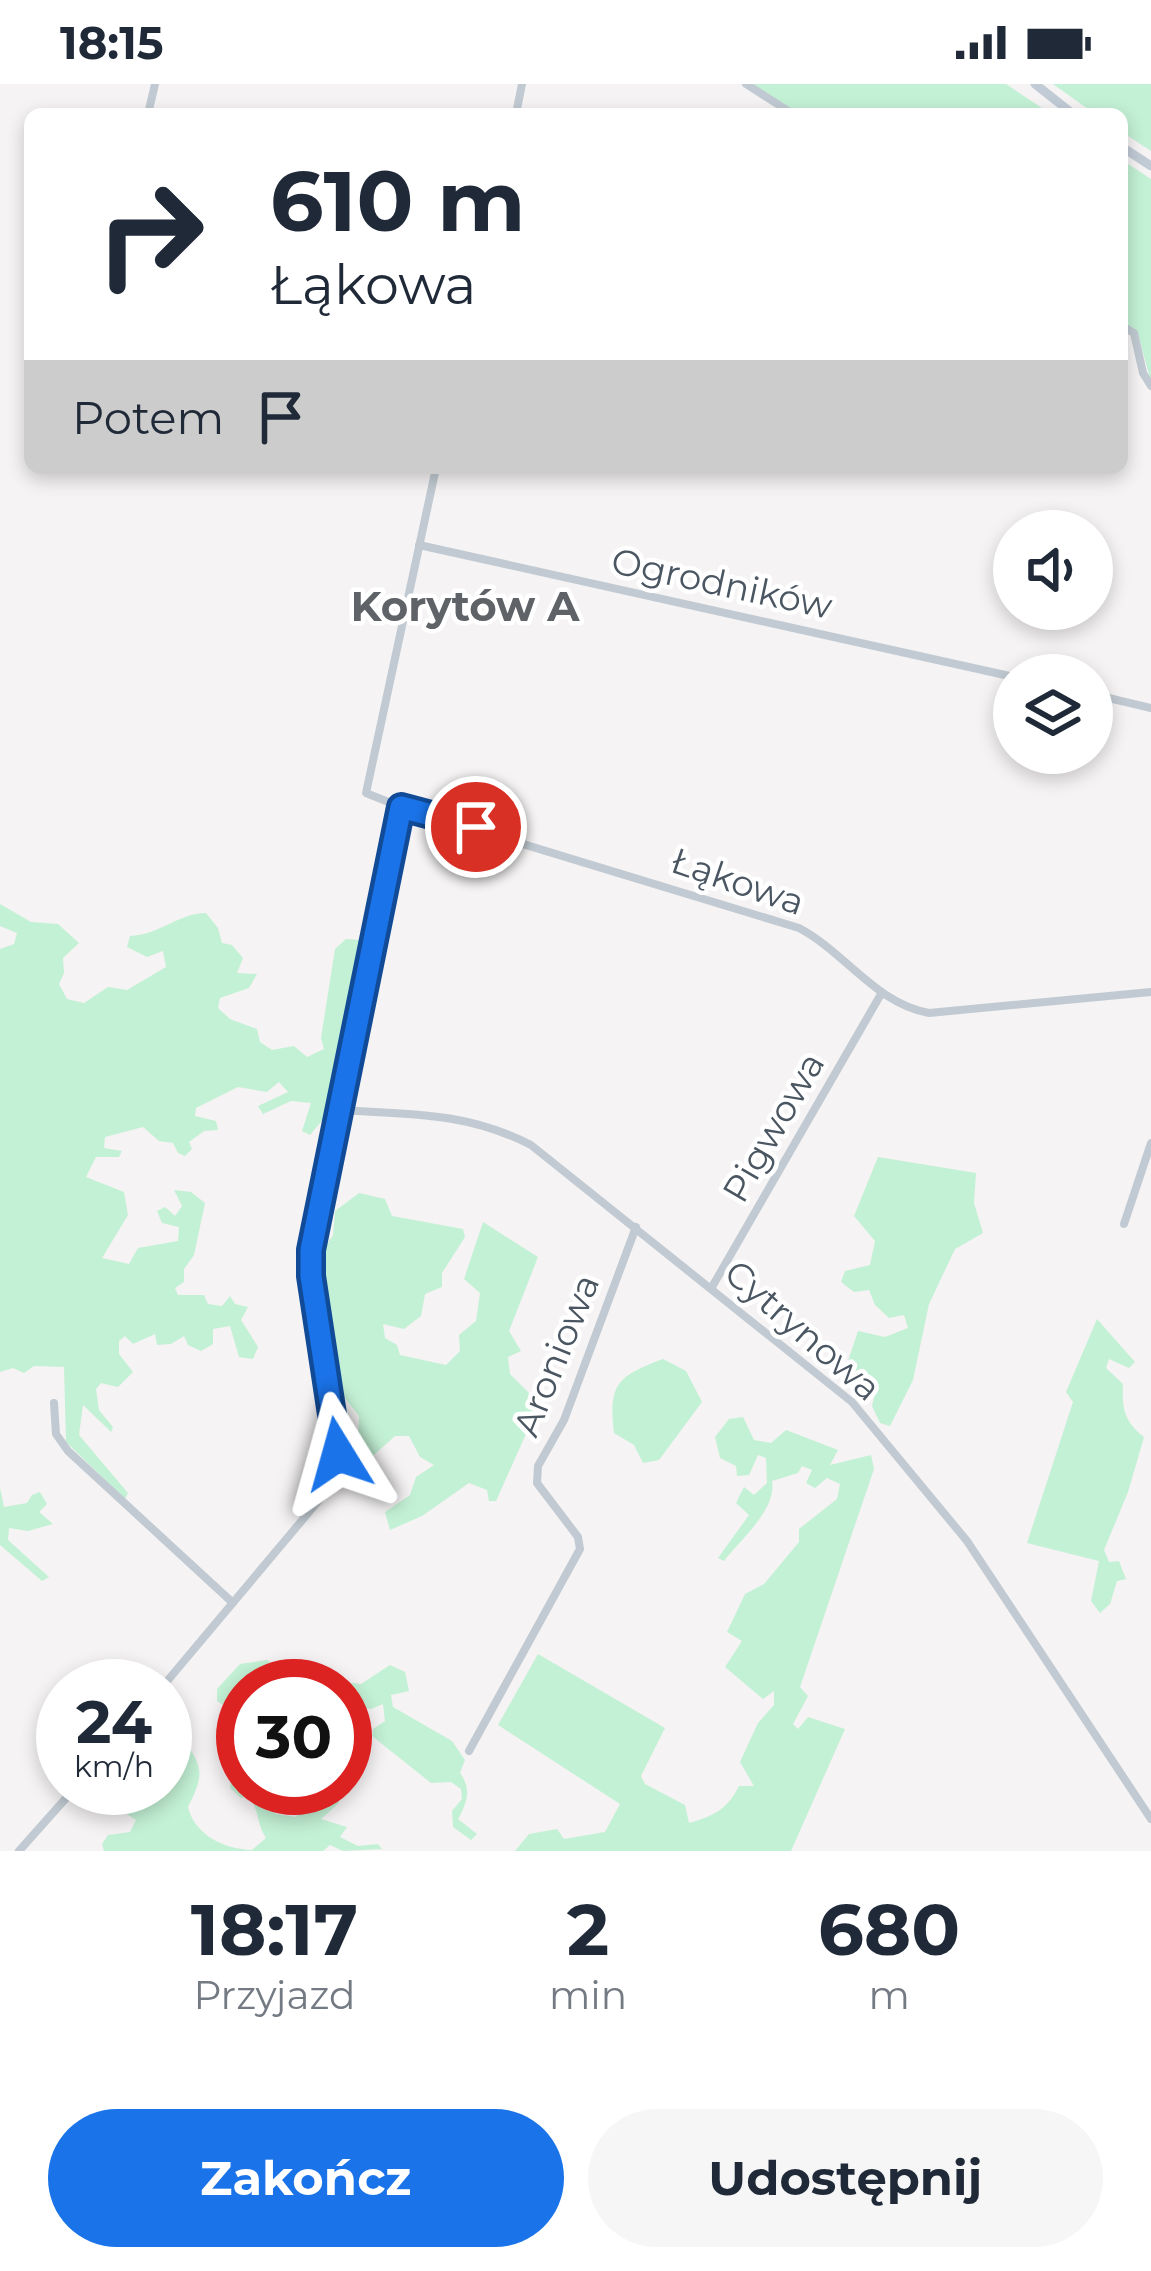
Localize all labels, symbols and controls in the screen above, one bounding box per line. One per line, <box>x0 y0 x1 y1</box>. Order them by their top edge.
text: 18:15 <box>60 15 164 70</box>
text: 610 m <box>270 150 525 252</box>
icon: right <box>72 156 228 312</box>
text: Łąkowa <box>270 252 476 318</box>
icon: arrive <box>248 384 314 450</box>
text: Potem <box>72 390 224 445</box>
map controls <box>993 510 1113 774</box>
button: sound <box>993 510 1113 630</box>
street label: Ogrodników <box>608 538 837 628</box>
district label: Korytów A <box>351 580 580 632</box>
button: layers <box>993 654 1113 774</box>
pin <box>425 776 527 878</box>
icon: arrive <box>443 794 509 860</box>
street label: Łąkowa <box>666 838 810 924</box>
street label: Pigwowa <box>713 1044 833 1210</box>
street label: Cytrynowa <box>716 1250 890 1410</box>
street label: Aroniowa <box>504 1268 608 1442</box>
position arrow <box>275 1391 401 1517</box>
speed limit sign: 30 <box>216 1659 372 1815</box>
text: 24 <box>76 1685 152 1758</box>
text: km/h <box>74 1748 154 1785</box>
text: 18:17 <box>191 1885 358 1973</box>
text: 2 <box>567 1885 609 1973</box>
text: 680 <box>818 1885 960 1973</box>
text: Przyjazd <box>193 1971 356 2019</box>
text: min <box>549 1971 627 2019</box>
text: m <box>868 1971 910 2019</box>
button: Zakończ <box>48 2109 564 2247</box>
button: Udostępnij <box>588 2109 1103 2247</box>

